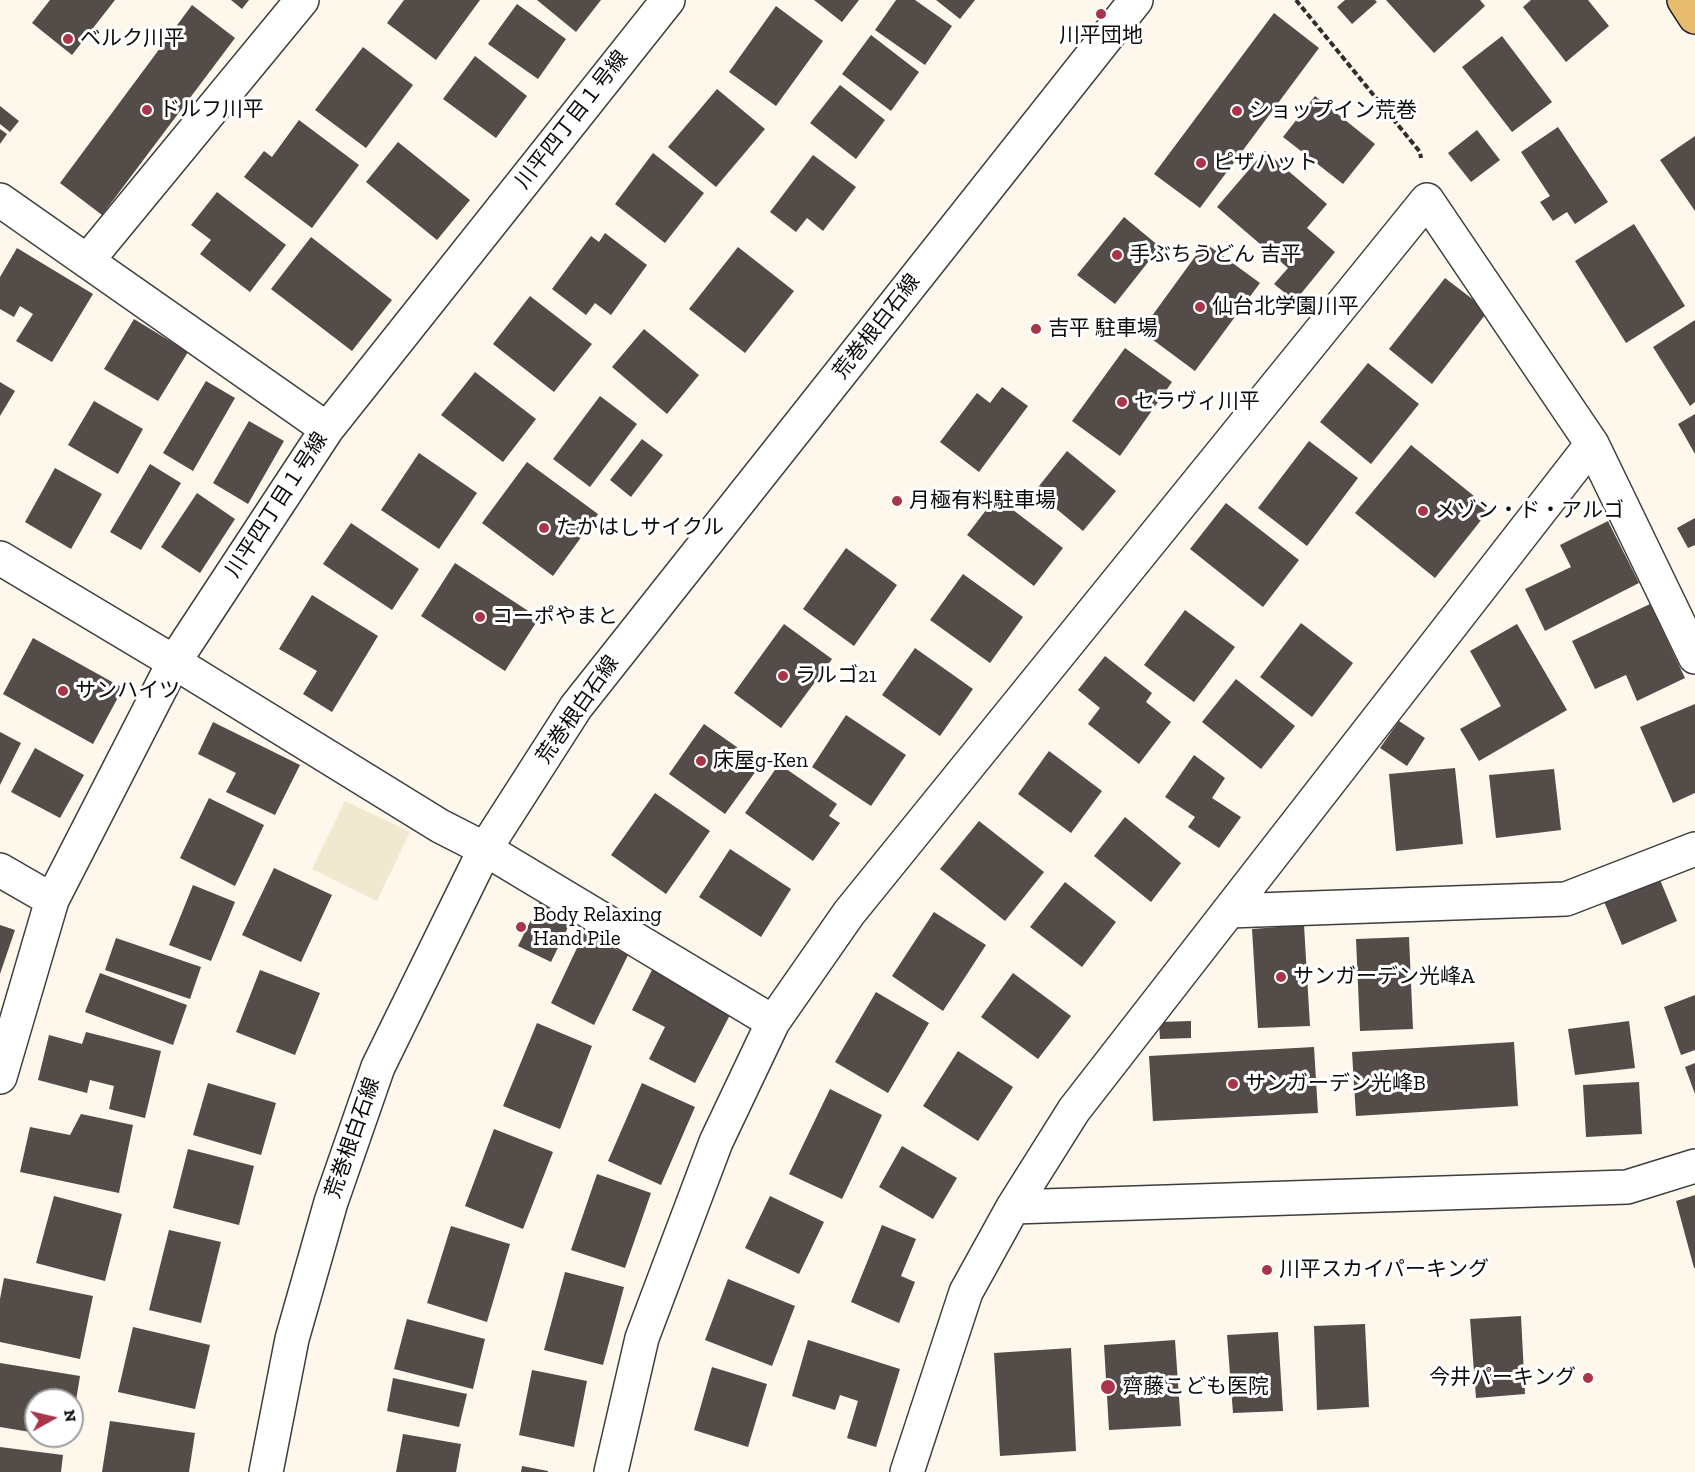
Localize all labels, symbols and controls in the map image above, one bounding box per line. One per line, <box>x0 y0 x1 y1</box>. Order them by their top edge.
marker: 川平団地 <box>1094 7 1108 21</box>
place label: 川平団地 <box>1059 23 1143 49</box>
place label: ベルク川平 <box>80 26 185 52</box>
marker: ベルク川平 <box>61 32 75 46</box>
street label: 川平四丁目１号線 <box>510 46 634 194</box>
place label: ドルフ川平 <box>159 97 264 123</box>
place label: ショップイン荒巻 <box>1249 98 1417 124</box>
marker: ドルフ川平 <box>140 103 154 117</box>
marker: ショップイン荒巻 <box>1230 104 1244 118</box>
place label: ピザハット <box>1213 150 1318 176</box>
marker: ピザハット <box>1194 156 1208 170</box>
place label: 手ぶちうどん 吉平 <box>1129 242 1302 268</box>
marker: 手ぶちうどん 吉平 <box>1110 248 1124 262</box>
street label: 荒巻根白石線 <box>828 270 926 384</box>
place label: 仙台北学園川平 <box>1212 294 1359 320</box>
marker: 仙台北学園川平 <box>1193 300 1207 314</box>
place label: 吉平 駐車場 <box>1048 316 1158 342</box>
marker: 吉平 駐車場 <box>1029 322 1043 336</box>
place label: セラヴィ川平 <box>1134 389 1260 415</box>
marker: セラヴィ川平 <box>1115 395 1129 409</box>
street label: 川平四丁目１号線 <box>221 428 333 582</box>
place label: 月極有料駐車場 <box>909 488 1056 514</box>
marker: 月極有料駐車場 <box>890 494 904 508</box>
place label: メゾン・ド・アルゴ <box>1435 498 1624 524</box>
marker: メゾン・ド・アルゴ <box>1416 504 1430 518</box>
place label: たかはしサイクル <box>556 515 724 541</box>
marker: たかはしサイクル <box>537 521 551 535</box>
place label: コーポやまと <box>492 604 618 630</box>
marker: コーポやまと <box>473 610 487 624</box>
street label: 荒巻根白石線 <box>532 651 624 769</box>
place label: ラルゴ21 <box>795 663 877 689</box>
marker: ラルゴ21 <box>776 669 790 683</box>
place label: サンハイツ <box>75 678 180 704</box>
marker: サンハイツ <box>56 684 70 698</box>
place label: 床屋g-Ken <box>713 748 808 774</box>
marker: 床屋g-Ken <box>694 754 708 768</box>
place label: Body Relaxing Hand Pile <box>533 902 662 952</box>
marker: Body Relaxing Hand Pile <box>514 920 528 934</box>
place label: サンガーデン光峰A <box>1293 964 1475 990</box>
marker: サンガーデン光峰A <box>1274 970 1288 984</box>
place label: サンガーデン光峰B <box>1245 1071 1426 1097</box>
street label: 荒巻根白石線 <box>321 1074 385 1202</box>
marker: サンガーデン光峰B <box>1226 1077 1240 1091</box>
place label: 川平スカイパーキング <box>1279 1257 1489 1283</box>
marker: 川平スカイパーキング <box>1260 1263 1274 1277</box>
place label: 今井パーキング <box>1429 1365 1576 1391</box>
marker: 今井パーキング <box>1581 1371 1595 1385</box>
place label: 齊藤こども医院 <box>1122 1374 1269 1400</box>
marker: 齊藤こども医院 <box>1099 1378 1117 1396</box>
north arrow <box>24 1388 84 1448</box>
text: N <box>60 1408 81 1423</box>

